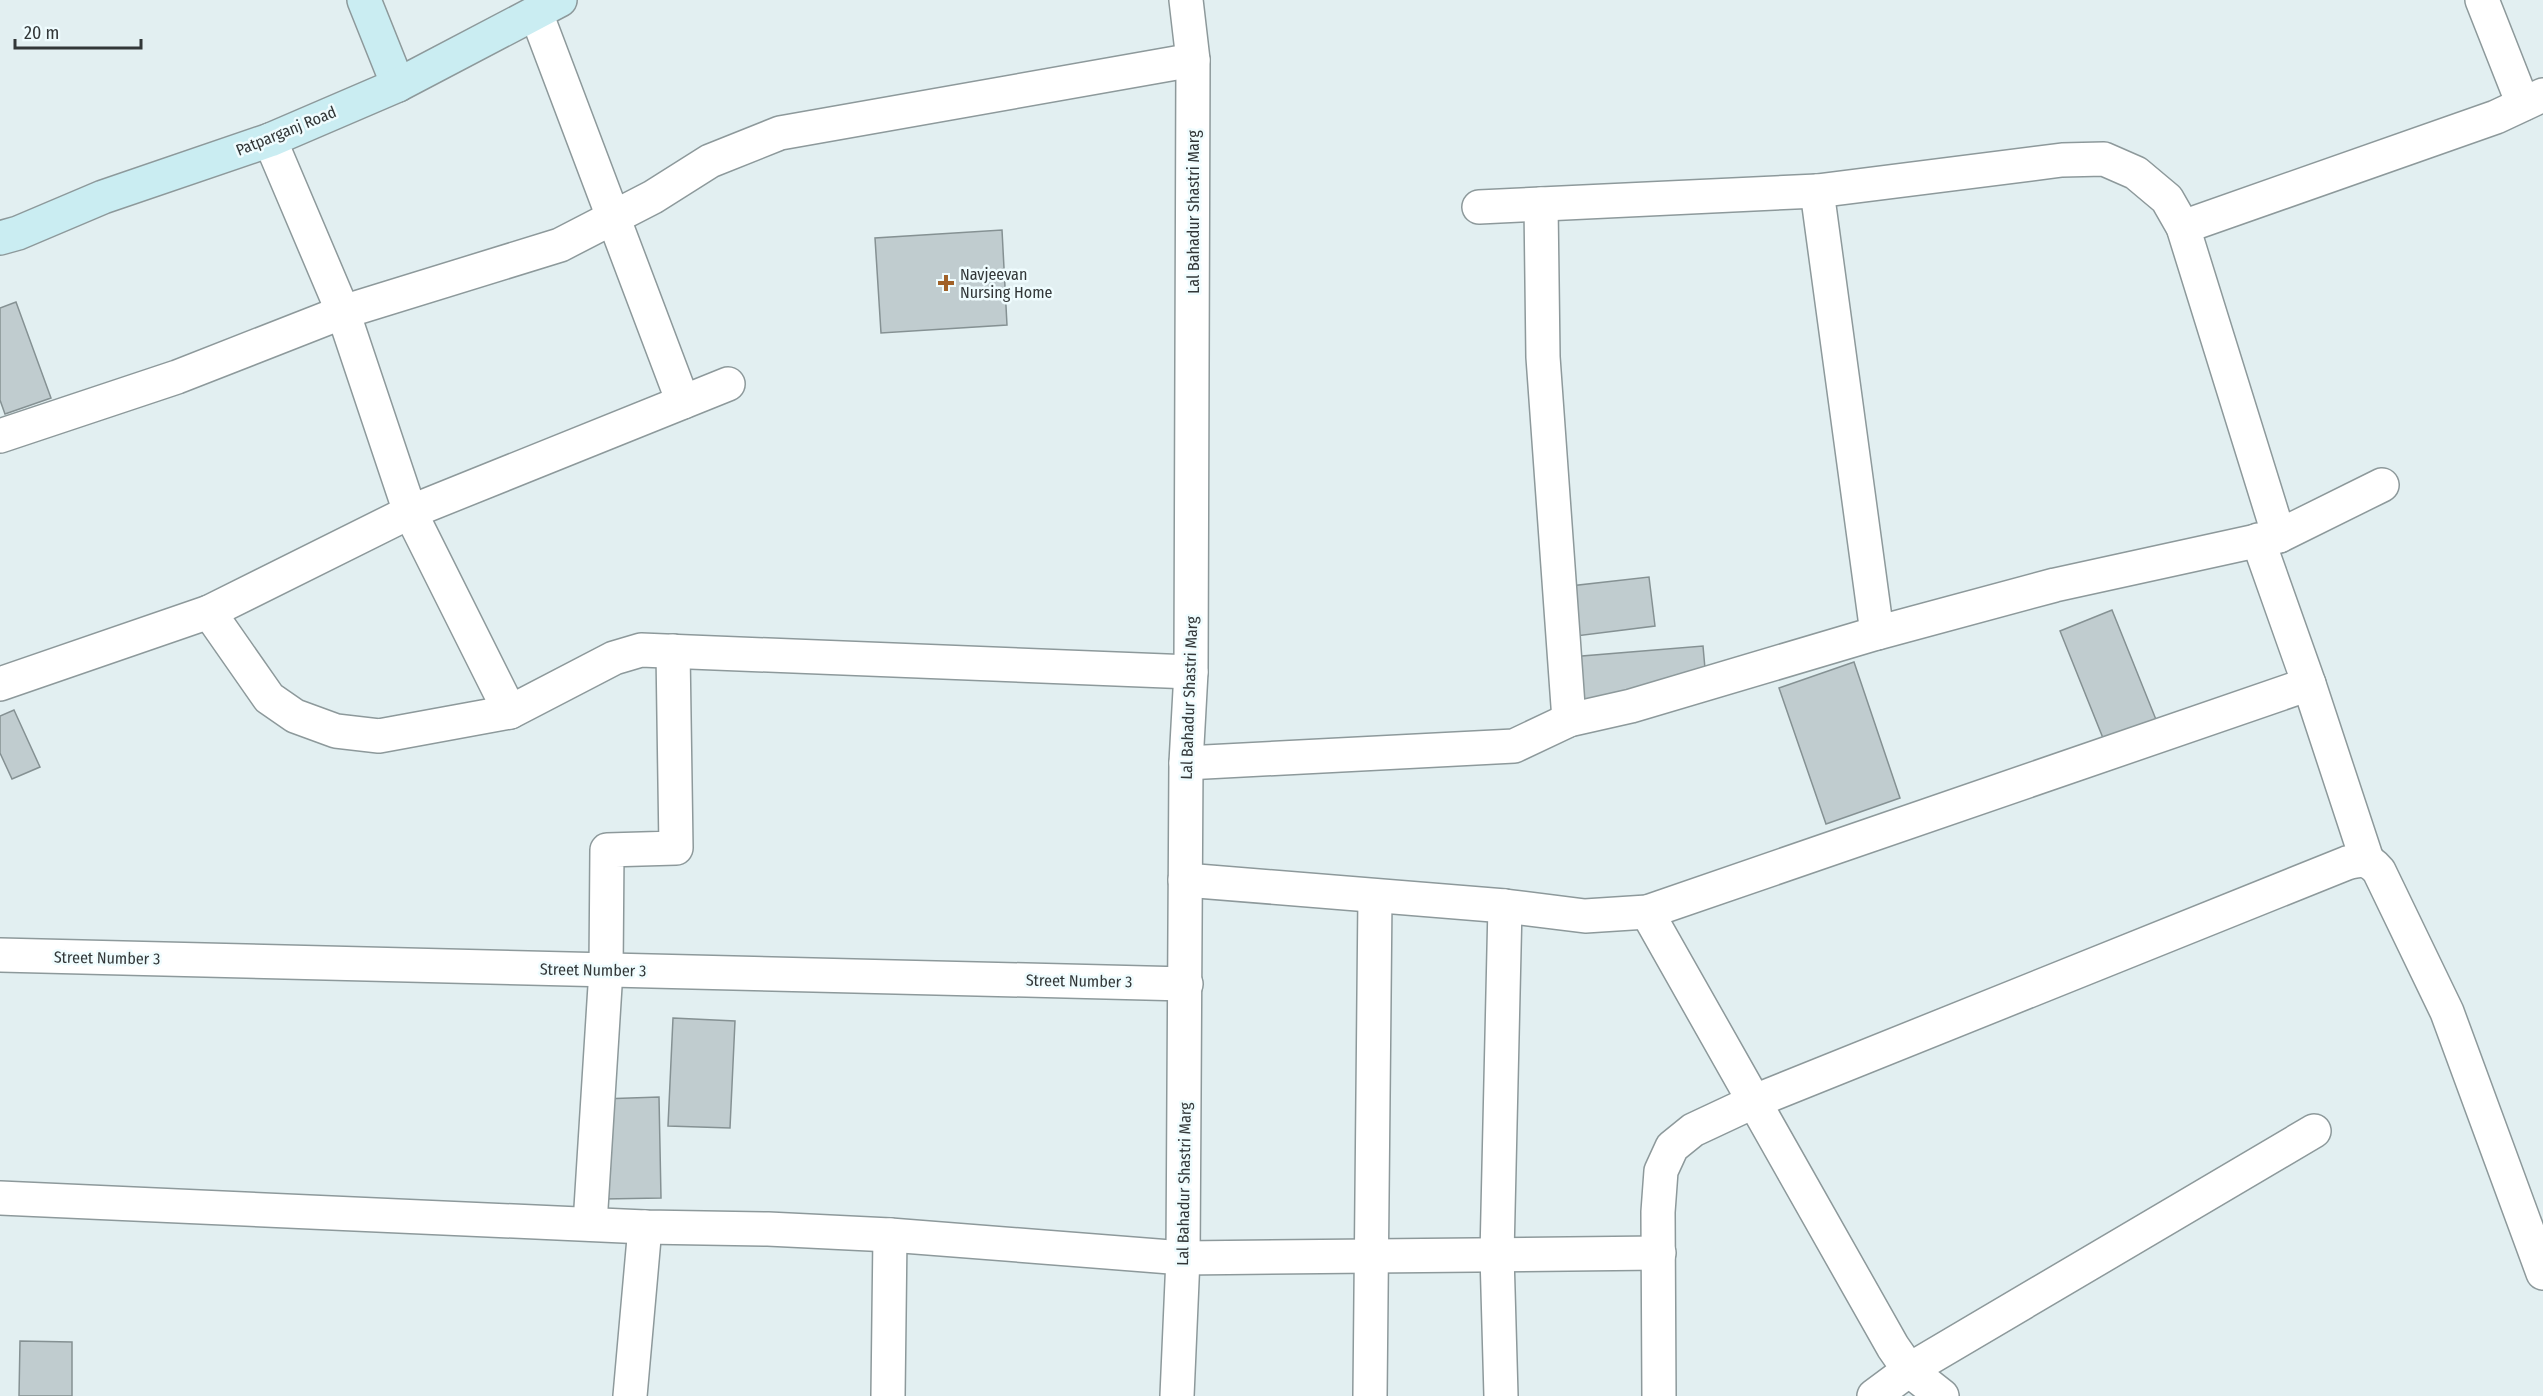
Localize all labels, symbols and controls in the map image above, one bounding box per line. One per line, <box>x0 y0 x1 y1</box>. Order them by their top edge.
scale bar <box>15 12 141 50</box>
text: 20 m <box>24 22 59 44</box>
street label: Patparganj Road <box>233 102 339 160</box>
street label: Lal Bahadur Shastri Marg <box>1184 130 1203 294</box>
place label: Navjeevan Nursing Home <box>960 265 1052 302</box>
marker: Navjeevan Nursing Home <box>937 274 955 292</box>
street label: Lal Bahadur Shastri Marg <box>1177 616 1201 780</box>
street label: Street Number 3 <box>54 948 160 968</box>
street label: Street Number 3 <box>540 960 646 980</box>
street label: Street Number 3 <box>1026 971 1132 991</box>
street label: Lal Bahadur Shastri Marg <box>1173 1102 1195 1266</box>

